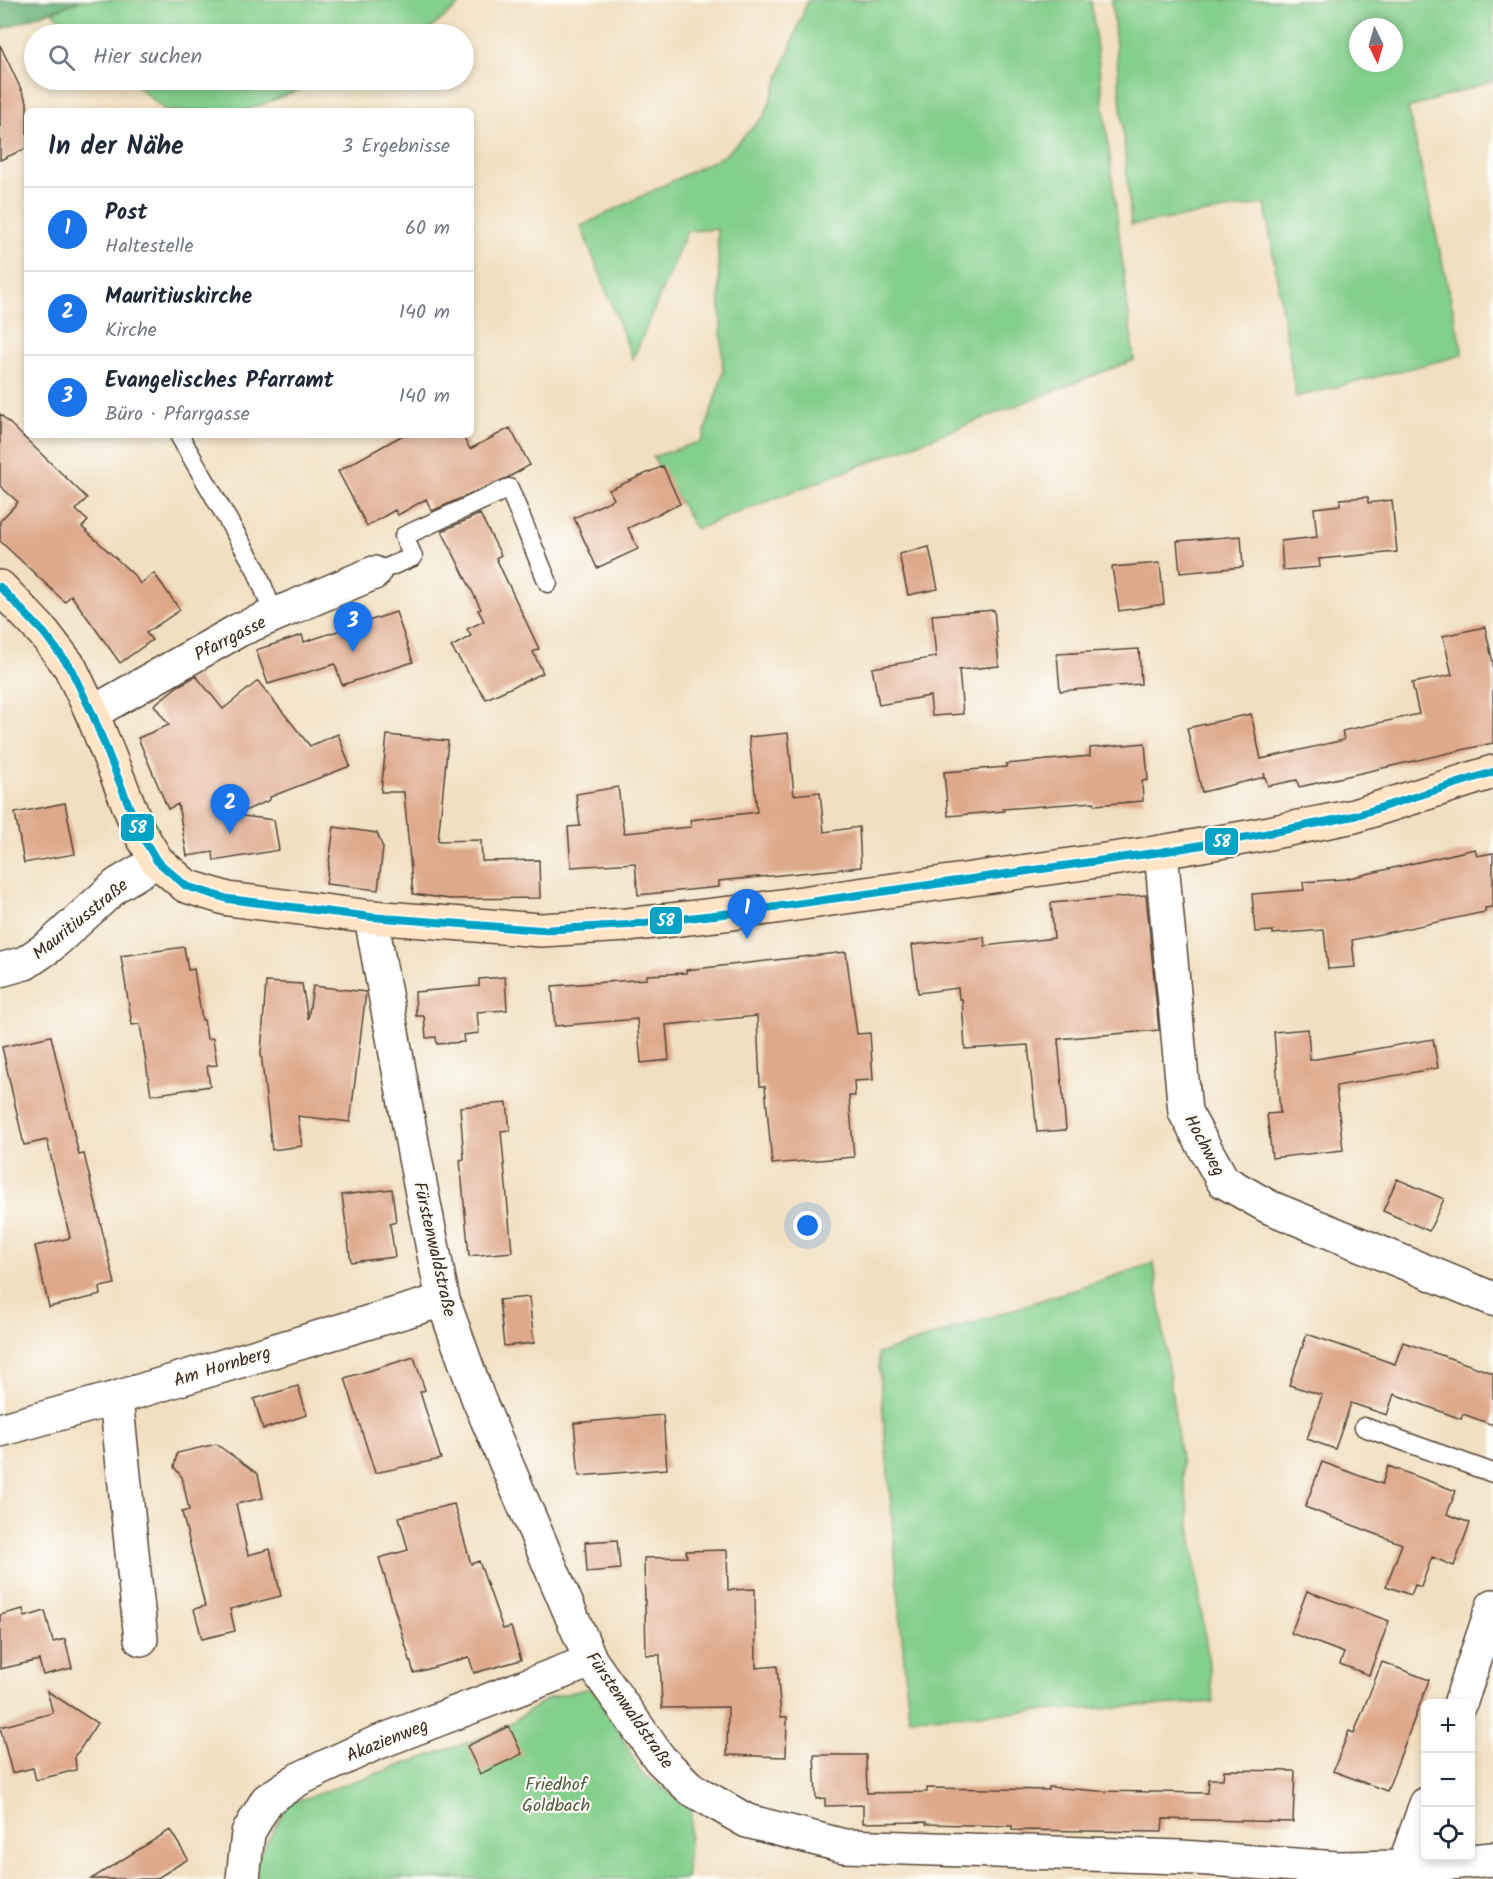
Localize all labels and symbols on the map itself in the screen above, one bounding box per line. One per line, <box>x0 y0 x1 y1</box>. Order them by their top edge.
north arrow <box>1349 18 1403 72</box>
pin: 3 <box>334 602 372 652</box>
street label: Pfarrgasse <box>190 609 272 670</box>
pin: 2 <box>210 784 250 834</box>
line badge: 58 <box>120 813 155 842</box>
text: 58 <box>128 816 147 841</box>
line badge: 58 <box>1204 827 1239 856</box>
text: 58 <box>1212 830 1231 855</box>
street label: Mauritiusstraße <box>26 872 135 968</box>
pin: 1 <box>728 890 766 939</box>
line badge: 58 <box>649 906 683 935</box>
text: 58 <box>656 909 675 934</box>
street label: Hochweg <box>1175 1109 1232 1182</box>
street label: Fürstenwaldstraße <box>404 1179 463 1320</box>
your location <box>793 1211 822 1240</box>
street label: Am Hornberg <box>170 1339 275 1396</box>
street label: Fürstenwaldstraße <box>577 1646 680 1776</box>
street label: Akazienweg <box>342 1712 433 1771</box>
park label: Friedhof Goldbach <box>522 1771 590 1821</box>

